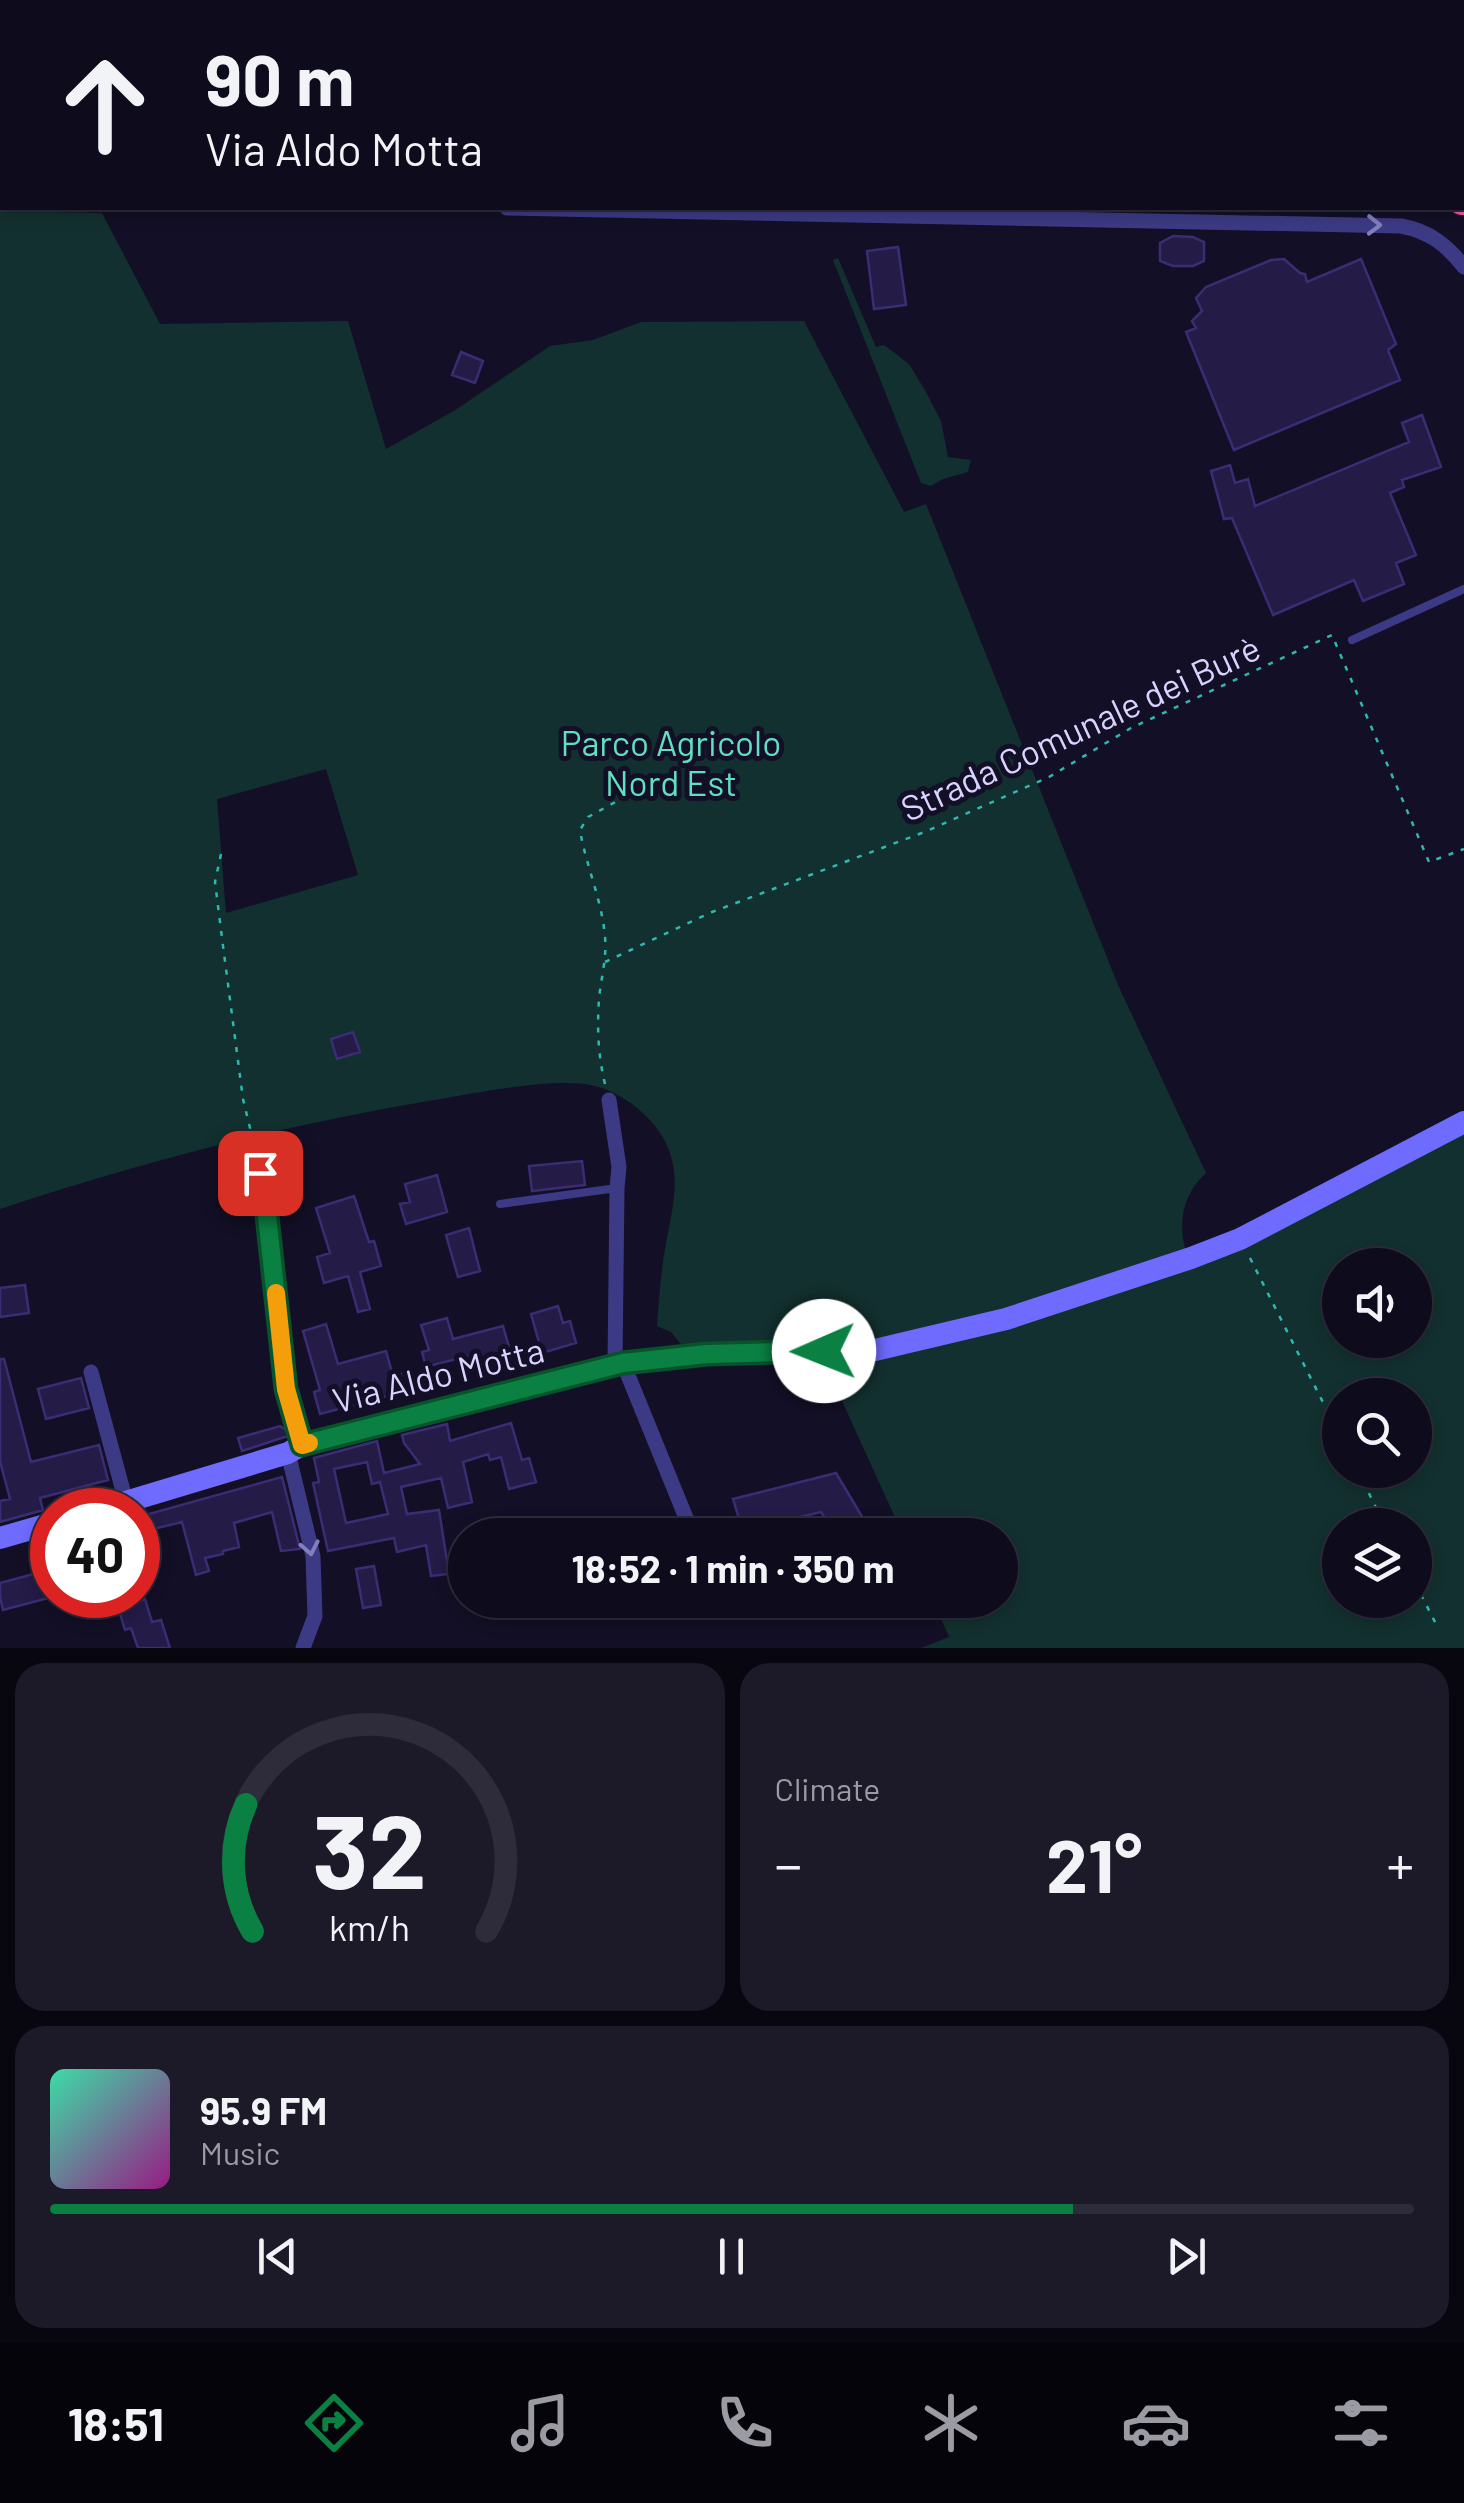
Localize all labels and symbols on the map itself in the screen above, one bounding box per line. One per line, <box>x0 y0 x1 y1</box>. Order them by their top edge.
one-way arrow <box>1366 215 1382 236</box>
street label: Strada Comunale dei Burè <box>894 625 1266 829</box>
park label: Parco Agricolo Nord Est <box>561 721 781 803</box>
pin <box>218 1131 303 1216</box>
position arrow <box>772 1299 876 1403</box>
street label: Via Aldo Motta <box>328 1327 548 1421</box>
speed limit sign: 40 <box>30 1488 160 1618</box>
one-way arrow <box>299 1539 320 1556</box>

